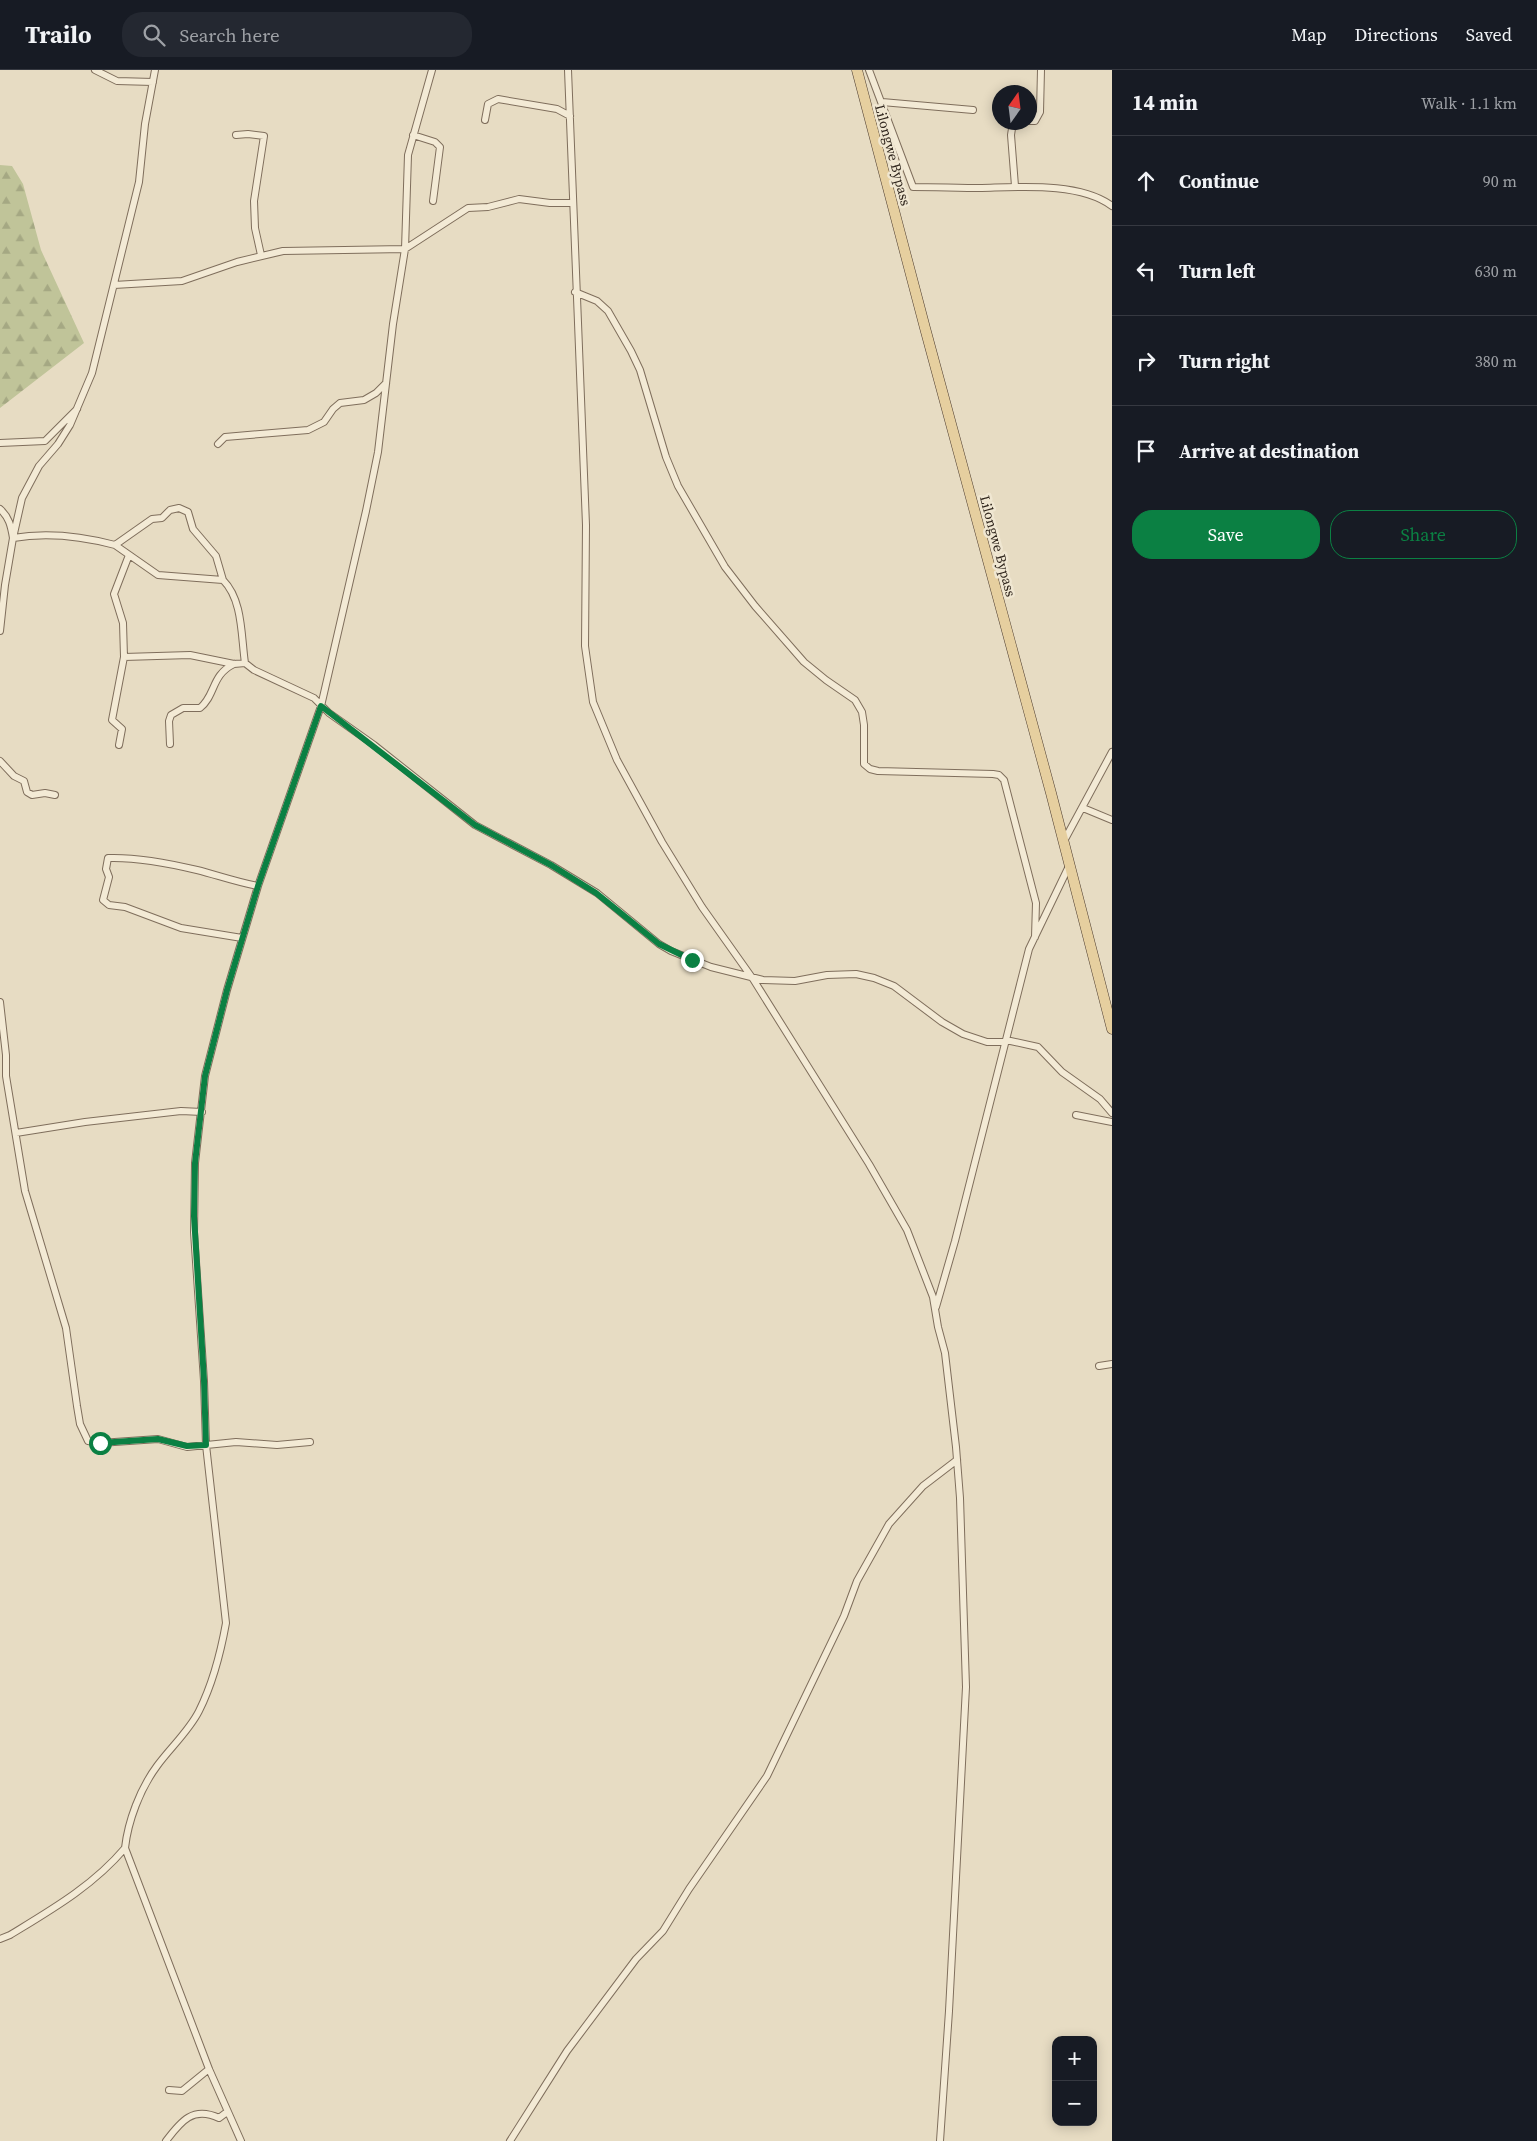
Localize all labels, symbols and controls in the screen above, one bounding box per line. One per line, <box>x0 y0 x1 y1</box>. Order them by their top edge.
search box <box>122 12 472 57</box>
text: Trailo <box>25 18 92 51</box>
icon: search <box>140 21 168 49</box>
text: Search here <box>180 22 280 48</box>
text: Map <box>1291 22 1327 47</box>
text: Directions <box>1355 22 1438 47</box>
text: Saved <box>1466 22 1512 47</box>
north arrow <box>992 85 1037 130</box>
text: 14 min <box>1132 88 1198 117</box>
text: Walk · 1.1 km <box>1421 92 1517 114</box>
street label: Lilongwe Bypass <box>870 102 916 208</box>
icon: ahead <box>1132 167 1160 195</box>
text: Continue <box>1179 168 1259 194</box>
text: 90 m <box>1483 170 1517 192</box>
icon: left <box>1132 257 1160 285</box>
text: Turn left <box>1179 258 1255 284</box>
text: 630 m <box>1475 260 1517 282</box>
icon: right <box>1132 347 1160 375</box>
text: Turn right <box>1179 348 1270 374</box>
text: 380 m <box>1475 350 1517 372</box>
icon: arrive <box>1132 437 1160 465</box>
text: Arrive at destination <box>1179 438 1359 464</box>
street label: Lilongwe Bypass <box>975 493 1021 599</box>
button: Save <box>1132 510 1320 559</box>
button: Share <box>1330 510 1517 559</box>
route end <box>681 949 704 972</box>
route start <box>89 1432 112 1455</box>
map controls <box>1052 2036 1097 2126</box>
button: + <box>1052 2036 1097 2081</box>
button: − <box>1052 2081 1097 2126</box>

